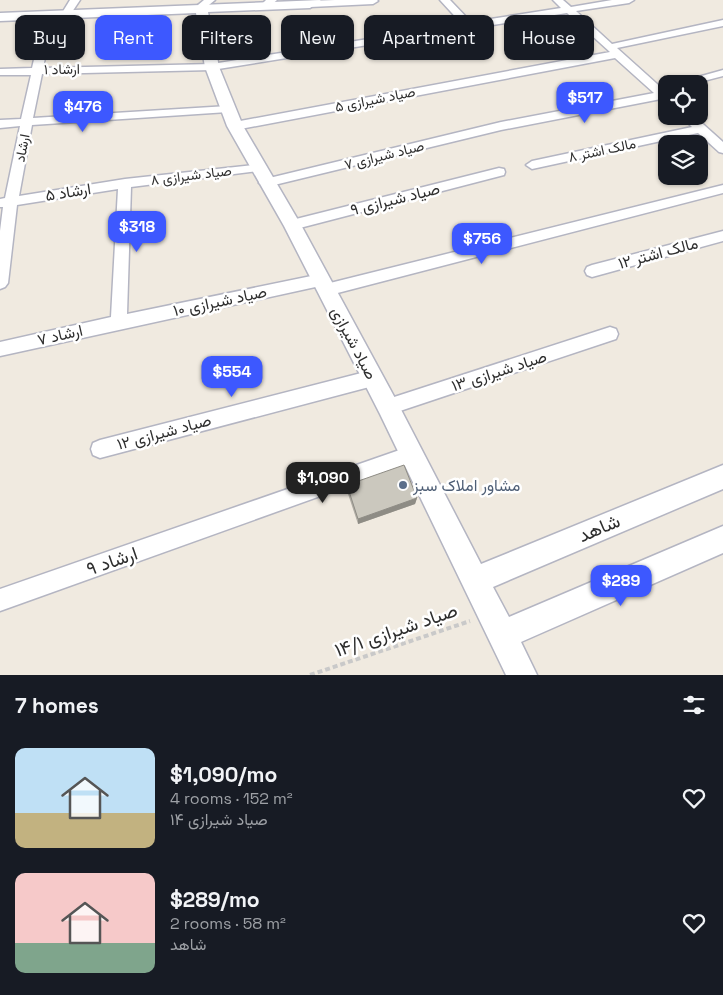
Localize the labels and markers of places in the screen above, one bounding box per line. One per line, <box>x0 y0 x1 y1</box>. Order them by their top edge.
pin: $517 <box>555 82 615 124</box>
pin: $476 <box>53 90 113 133</box>
pin: $318 <box>107 210 167 253</box>
pin: $756 <box>452 222 512 265</box>
pin: $554 <box>202 356 262 398</box>
pin: $1,090 <box>282 462 364 504</box>
place label: مشاور املاک سبز <box>412 475 520 496</box>
marker: مشاور املاک سبز <box>397 479 409 491</box>
pin: $289 <box>591 564 651 607</box>

